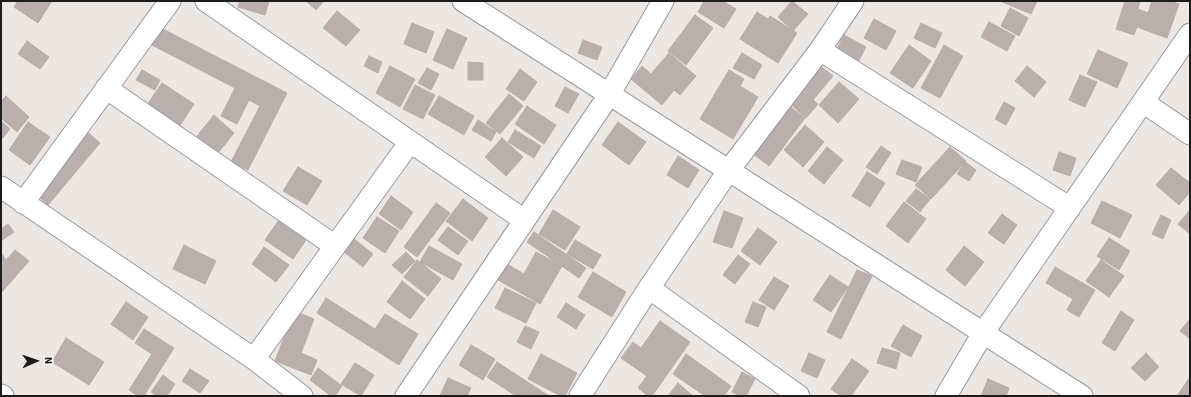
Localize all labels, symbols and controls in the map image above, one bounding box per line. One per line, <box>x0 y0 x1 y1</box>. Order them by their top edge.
north arrow <box>16 341 56 381</box>
text: N <box>41 357 56 364</box>

